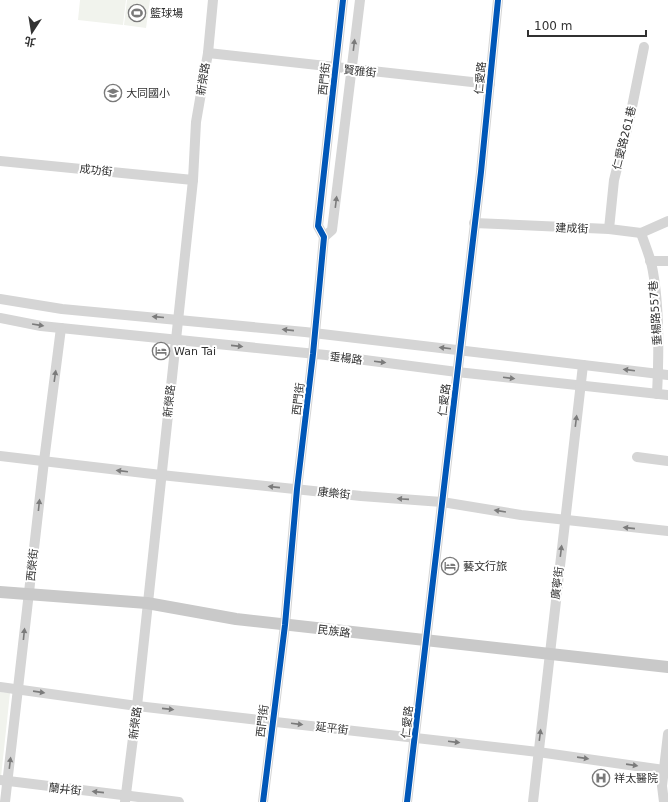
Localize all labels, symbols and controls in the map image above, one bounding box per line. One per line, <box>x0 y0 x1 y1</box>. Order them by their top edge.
sports icon: 籃球場 <box>127 3 147 23</box>
place label: 籃球場 <box>150 7 183 20</box>
north arrow <box>12 12 52 52</box>
scale bar <box>528 12 646 38</box>
text: 100 m <box>534 19 572 33</box>
text: 北 <box>23 34 37 49</box>
one-way arrow <box>351 39 357 51</box>
street label: 仁愛路 <box>473 61 488 95</box>
street label: 新榮路 <box>194 62 212 96</box>
street label: 西門街 <box>316 62 333 96</box>
street label: 賢雅街 <box>343 63 377 80</box>
school or university icon: 大同國小 <box>103 83 123 103</box>
place label: 大同國小 <box>126 87 170 100</box>
street label: 仁愛路261巷 <box>610 105 639 171</box>
street label: 成功街 <box>79 162 113 179</box>
one-way arrow <box>332 196 339 208</box>
street label: 建成街 <box>555 221 589 236</box>
street label: 垂楊路557巷 <box>647 280 664 346</box>
one-way arrow <box>152 314 164 321</box>
one-way arrow <box>32 322 45 328</box>
one-way arrow <box>282 327 294 334</box>
hotel icon: Wan Tai <box>151 341 171 361</box>
one-way arrow <box>231 343 243 350</box>
place label: Wan Tai <box>174 345 216 358</box>
one-way arrow <box>439 345 451 352</box>
street label: 垂楊路 <box>329 350 363 367</box>
one-way arrow <box>374 359 386 365</box>
one-way arrow <box>623 367 635 374</box>
one-way arrow <box>52 370 58 382</box>
one-way arrow <box>503 375 515 381</box>
street label: 西門街 <box>290 382 307 416</box>
street label: 仁愛路 <box>436 383 453 417</box>
street label: 新榮路 <box>161 384 178 418</box>
one-way arrow <box>573 415 579 427</box>
one-way arrow <box>116 468 128 474</box>
one-way arrow <box>268 483 280 490</box>
street label: 康樂街 <box>317 485 351 502</box>
one-way arrow <box>397 496 409 503</box>
one-way arrow <box>35 499 42 511</box>
one-way arrow <box>494 508 506 514</box>
one-way arrow <box>623 524 635 531</box>
one-way arrow <box>557 544 564 557</box>
street label: 西榮街 <box>24 548 41 582</box>
hotel icon: 藝文行旅 <box>440 556 460 576</box>
place label: 藝文行旅 <box>463 560 507 573</box>
street label: 廣寧街 <box>549 566 566 600</box>
street label: 民族路 <box>317 623 351 640</box>
one-way arrow <box>21 628 28 640</box>
one-way arrow <box>33 689 45 695</box>
street label: 西門街 <box>254 704 271 738</box>
street label: 仁愛路 <box>399 705 416 739</box>
street label: 新榮路 <box>127 706 144 740</box>
one-way arrow <box>162 706 174 712</box>
one-way arrow <box>291 720 303 727</box>
street label: 延平街 <box>315 720 349 737</box>
one-way arrow <box>537 729 543 741</box>
one-way arrow <box>448 739 460 745</box>
one-way arrow <box>577 755 589 761</box>
one-way arrow <box>7 757 13 769</box>
one-way arrow <box>626 762 638 768</box>
hospital icon: 祥太醫院 <box>591 768 611 788</box>
place label: 祥太醫院 <box>614 772 658 785</box>
street label: 蘭井街 <box>48 781 82 798</box>
one-way arrow <box>92 789 104 796</box>

